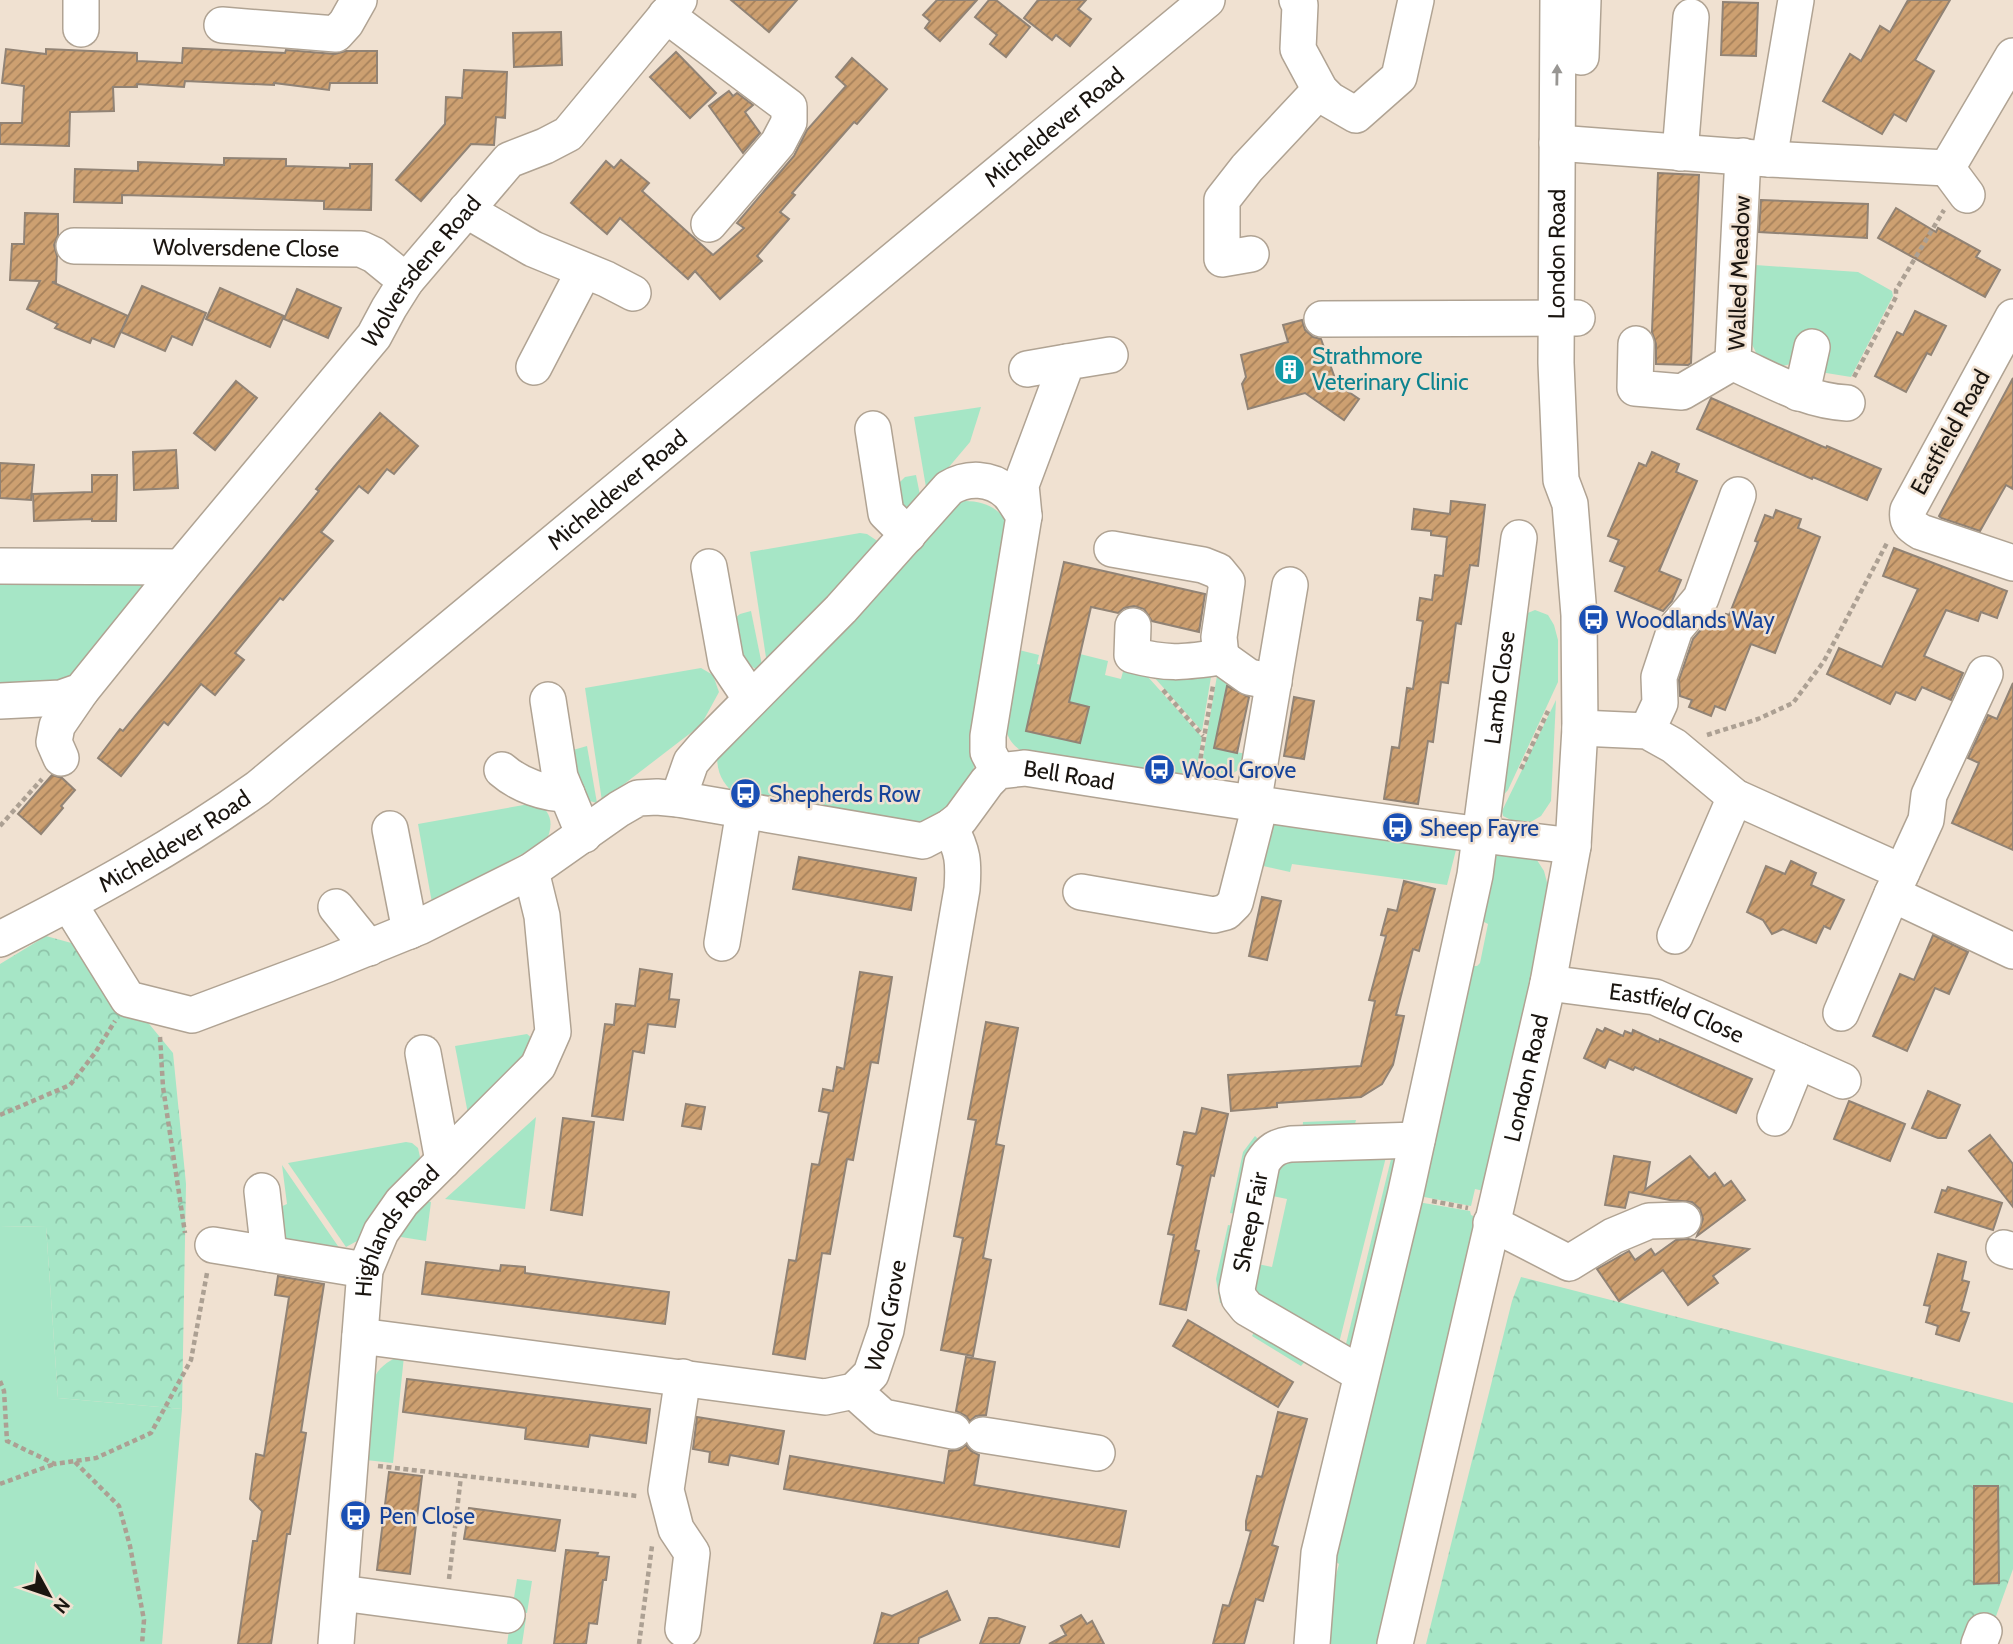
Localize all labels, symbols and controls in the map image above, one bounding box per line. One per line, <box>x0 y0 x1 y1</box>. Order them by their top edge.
street label: Micheldever Road <box>979 61 1130 193</box>
one-way arrow <box>1551 64 1563 86</box>
street label: London Road <box>1542 189 1571 319</box>
street label: Wolversdene Road <box>356 190 487 353</box>
street label: Walled Meadow <box>1722 194 1756 351</box>
street label: Wolversdene Close <box>153 233 340 263</box>
place label: Strathmore Veterinary Clinic <box>1312 342 1469 396</box>
building icon: Strathmore Veterinary Clinic <box>1272 352 1306 386</box>
street label: Eastfield Road <box>1904 365 1996 499</box>
street label: Micheldever Road <box>542 424 693 556</box>
bus stop icon: Woodlands Way <box>1576 603 1610 637</box>
place label: Woodlands Way <box>1616 606 1775 634</box>
street label: Lamb Close <box>1478 629 1521 746</box>
bus stop icon: Wool Grove <box>1142 753 1176 787</box>
street label: Bell Road <box>1022 754 1116 796</box>
place label: Wool Grove <box>1182 756 1297 784</box>
bus stop icon: Shepherds Row <box>729 777 763 811</box>
place label: Shepherds Row <box>769 780 921 808</box>
street label: Micheldever Road <box>94 784 256 898</box>
bus stop icon: Sheep Fayre <box>1380 811 1414 845</box>
place label: Sheep Fayre <box>1420 814 1539 842</box>
street label: Eastfield Close <box>1608 977 1749 1049</box>
street label: London Road <box>1498 1011 1554 1145</box>
street label: Highlands Road <box>349 1159 445 1298</box>
street label: Sheep Fair <box>1227 1169 1274 1274</box>
street label: Wool Grove <box>859 1257 912 1376</box>
bus stop icon: Pen Close <box>339 1499 373 1533</box>
place label: Pen Close <box>379 1502 475 1530</box>
north arrow <box>14 1560 84 1630</box>
text: N <box>49 1593 75 1618</box>

